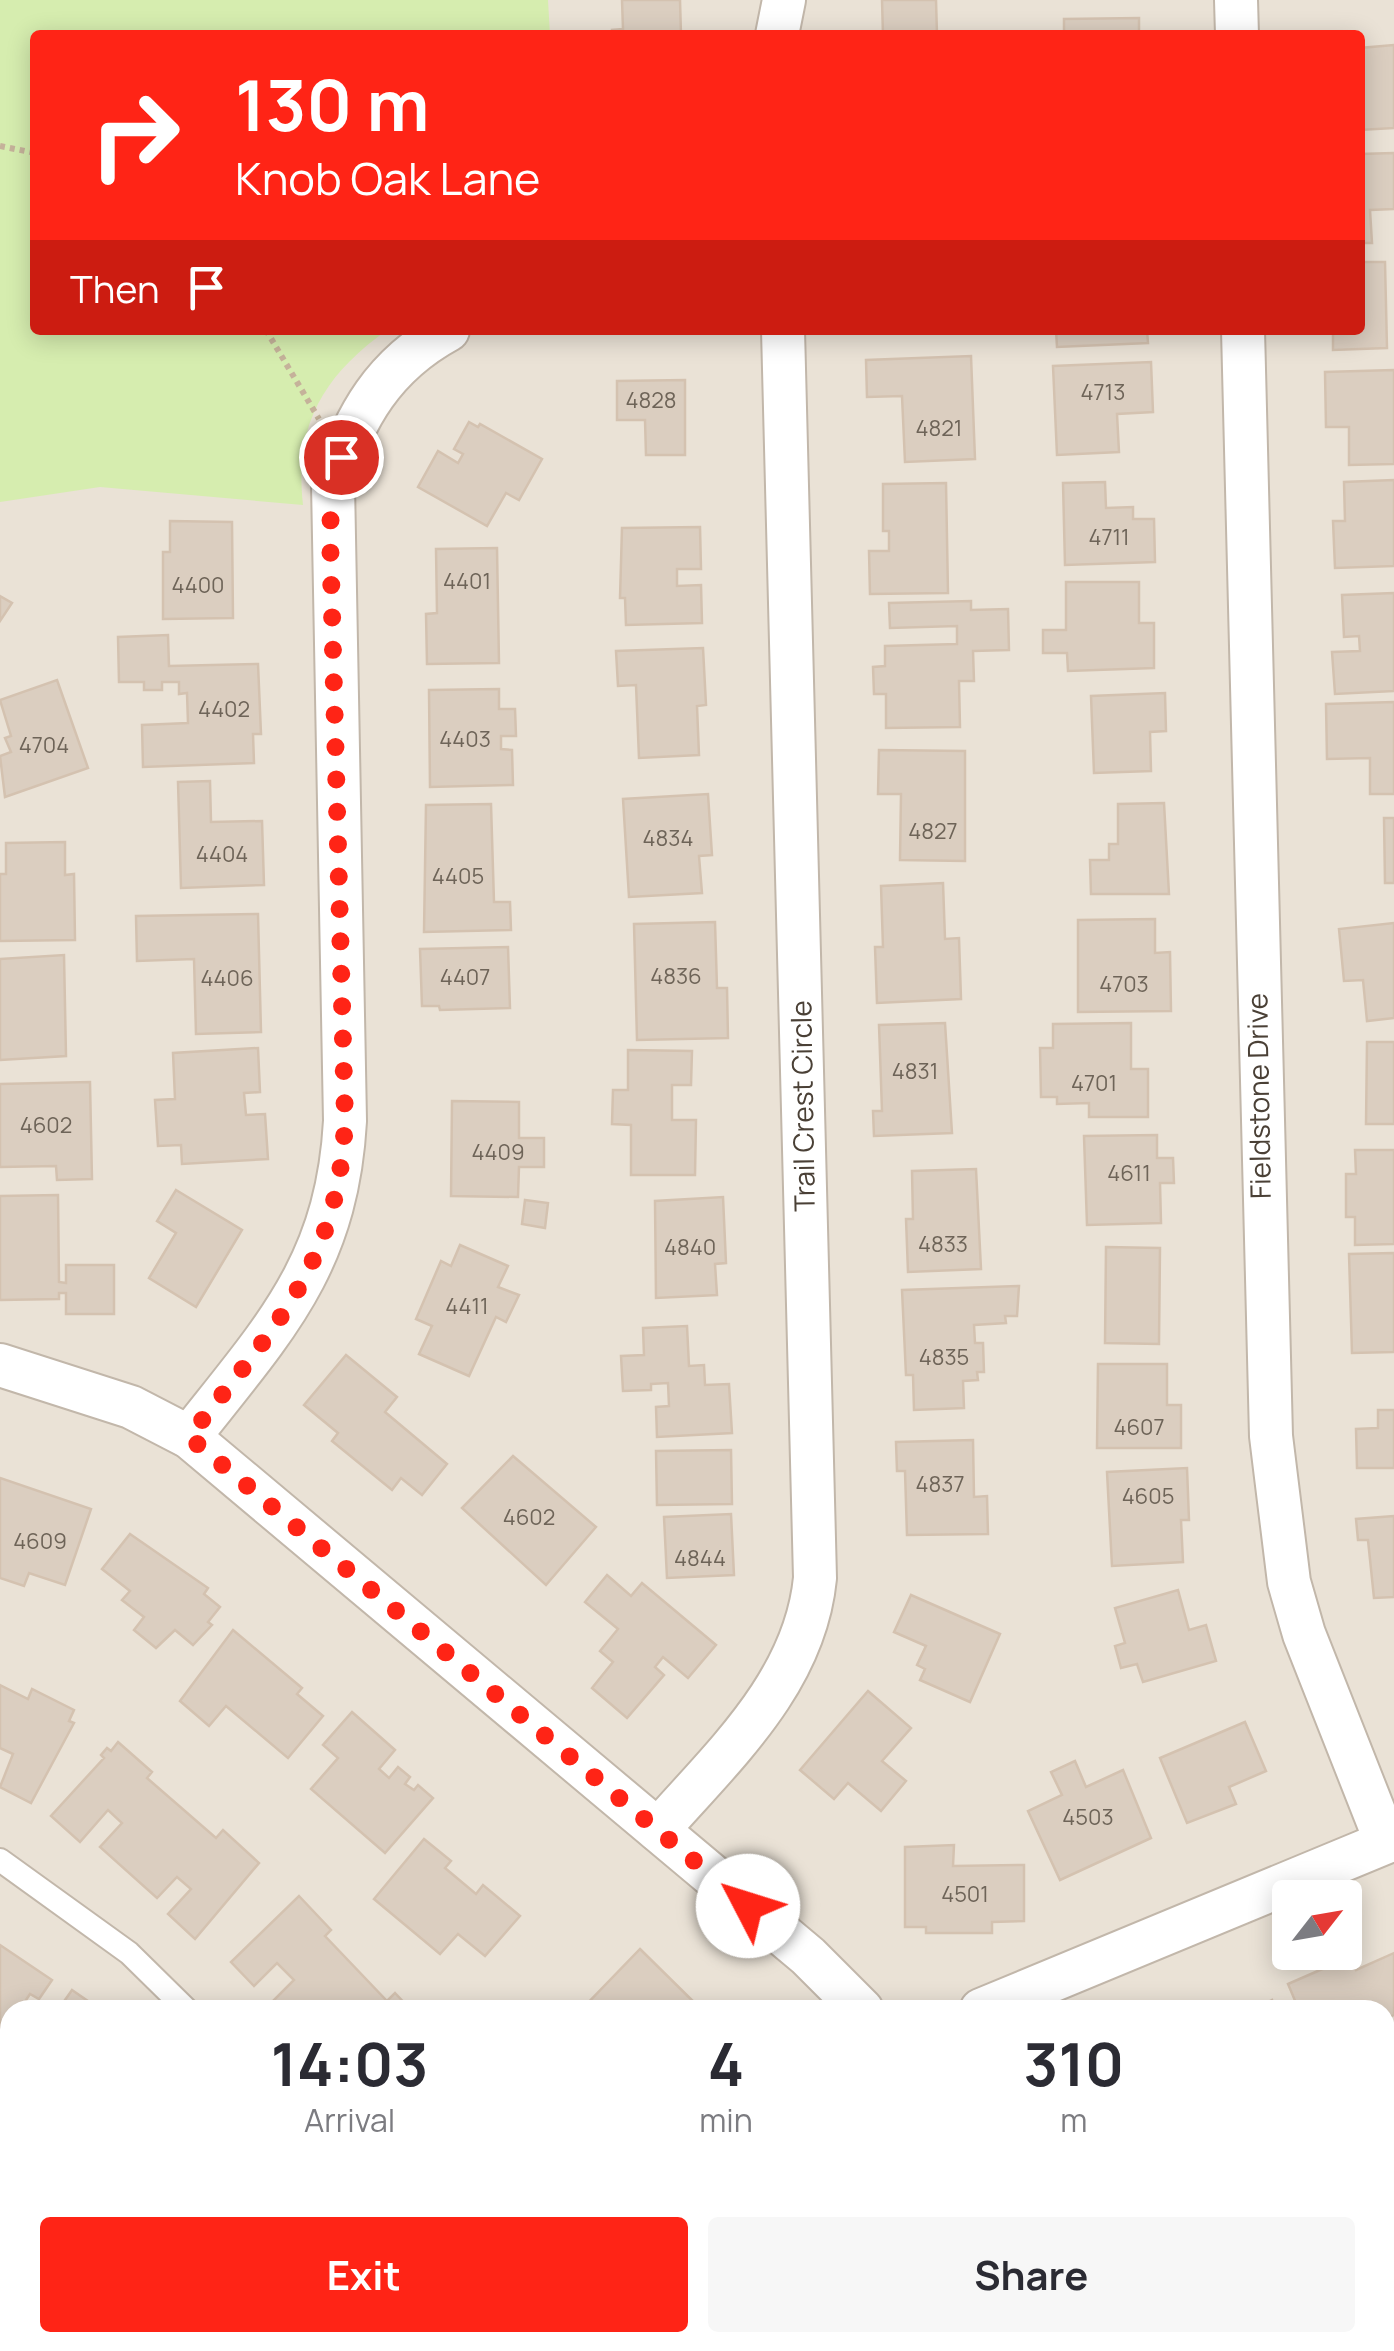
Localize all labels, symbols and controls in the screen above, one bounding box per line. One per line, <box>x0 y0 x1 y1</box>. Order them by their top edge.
text: 130 m <box>235 56 429 152</box>
icon: right <box>70 70 200 200</box>
text: Knob Oak Lane <box>235 147 540 209</box>
icon: arrive <box>179 260 234 315</box>
text: Then <box>70 262 159 314</box>
house number: 4713 <box>1081 377 1125 407</box>
house number: 4828 <box>625 385 677 415</box>
house number: 4821 <box>916 413 962 443</box>
pin <box>299 415 384 500</box>
icon: arrive <box>314 430 369 485</box>
house number: 4711 <box>1088 522 1130 552</box>
house number: 4401 <box>443 566 491 596</box>
house number: 4400 <box>172 570 225 600</box>
house number: 4402 <box>198 694 250 724</box>
house number: 4403 <box>439 724 491 754</box>
house number: 4704 <box>19 730 69 760</box>
house number: 4827 <box>908 816 958 846</box>
house number: 4834 <box>643 823 693 853</box>
house number: 4404 <box>196 839 248 869</box>
house number: 4405 <box>432 861 484 891</box>
house number: 4836 <box>650 961 702 991</box>
house number: 4407 <box>440 962 490 992</box>
house number: 4406 <box>200 963 254 993</box>
house number: 4703 <box>1099 969 1149 999</box>
street label: Fieldstone Drive <box>1237 993 1279 1199</box>
street label: Trail Crest Circle <box>781 1000 823 1212</box>
house number: 4831 <box>892 1056 938 1086</box>
house number: 4701 <box>1071 1068 1117 1098</box>
house number: 4602 <box>20 1110 72 1140</box>
house number: 4409 <box>471 1137 525 1167</box>
house number: 4611 <box>1107 1158 1151 1188</box>
house number: 4833 <box>918 1229 968 1259</box>
house number: 4840 <box>664 1232 716 1262</box>
house number: 4411 <box>445 1291 489 1321</box>
house number: 4835 <box>919 1342 969 1372</box>
house number: 4607 <box>1113 1412 1165 1442</box>
house number: 4837 <box>916 1469 964 1499</box>
house number: 4605 <box>1122 1481 1174 1511</box>
house number: 4602 <box>503 1502 555 1532</box>
house number: 4609 <box>13 1526 67 1556</box>
house number: 4844 <box>674 1543 726 1573</box>
house number: 4503 <box>1062 1802 1114 1832</box>
position arrow <box>696 1854 800 1958</box>
house number: 4501 <box>941 1879 989 1909</box>
north arrow <box>1272 1880 1362 1970</box>
map controls <box>1272 1880 1362 1970</box>
text: 14:03 <box>271 2022 428 2104</box>
text: 4 <box>708 2022 744 2104</box>
text: 310 <box>1024 2022 1124 2104</box>
text: Arrival <box>304 2098 395 2142</box>
text: min <box>699 2098 753 2142</box>
text: m <box>1060 2098 1087 2142</box>
button: Exit <box>40 2217 688 2332</box>
button: Share <box>708 2217 1355 2332</box>

